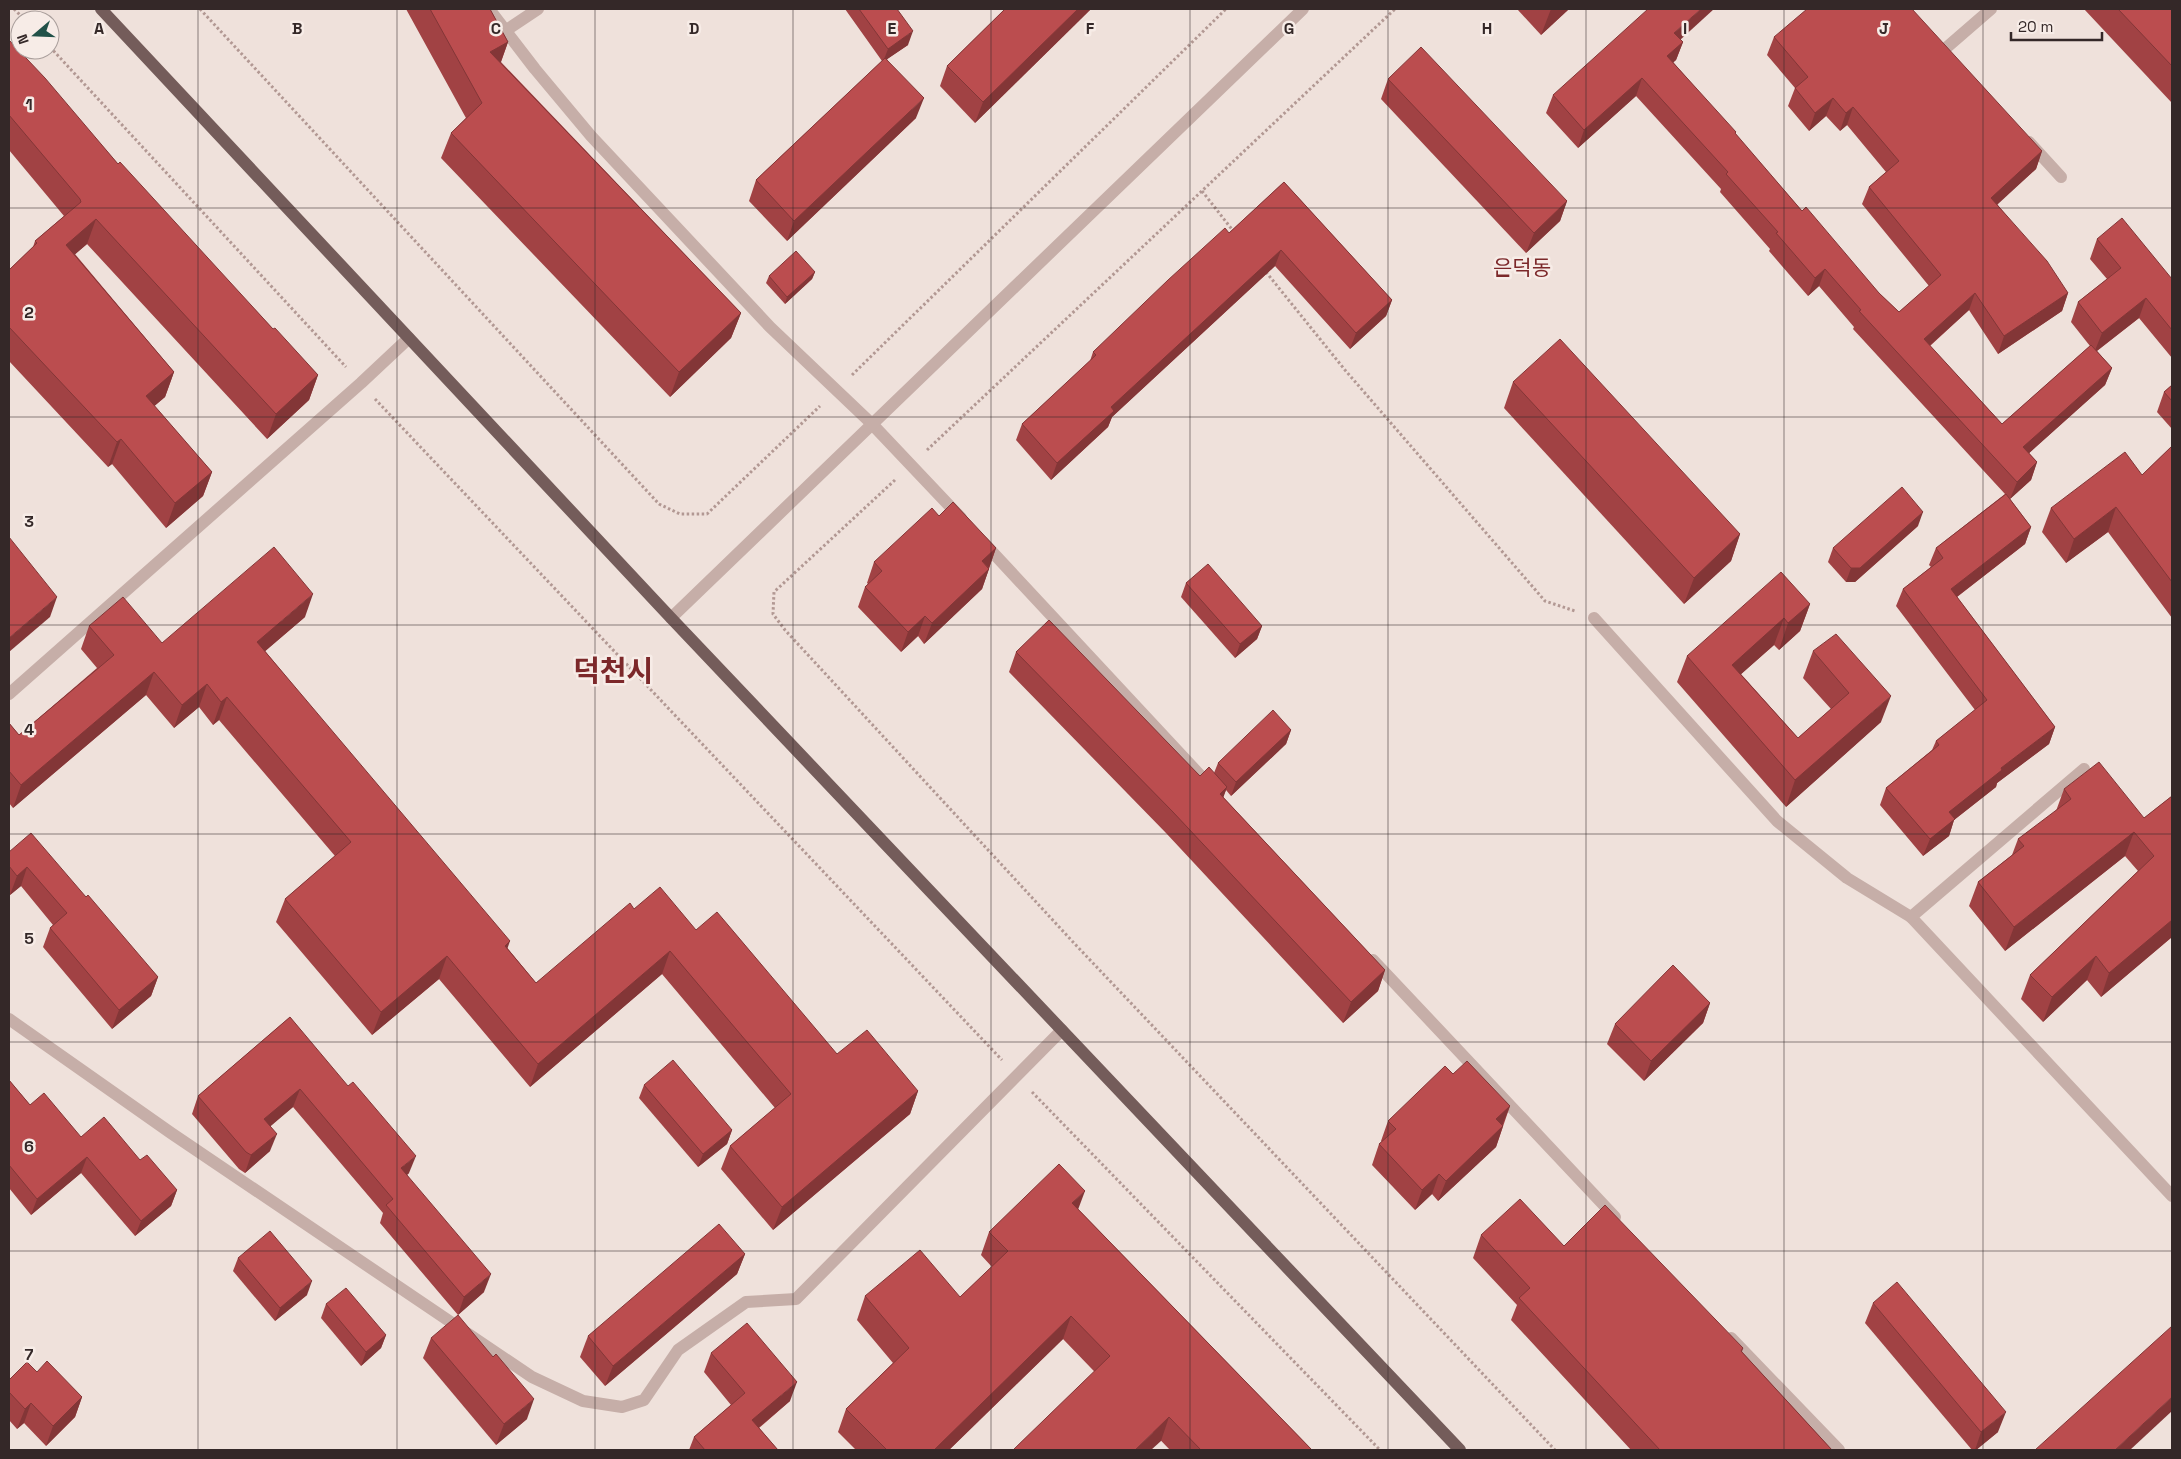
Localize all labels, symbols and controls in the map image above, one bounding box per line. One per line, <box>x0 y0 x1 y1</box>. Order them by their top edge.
north arrow <box>10 10 60 60</box>
scale bar <box>2011 10 2102 42</box>
text: 20 m <box>2018 17 2053 36</box>
text: A <box>94 18 104 39</box>
text: B <box>292 18 302 39</box>
text: C <box>491 18 501 39</box>
text: D <box>689 18 699 39</box>
text: E <box>888 18 897 39</box>
text: F <box>1086 18 1095 39</box>
text: G <box>1284 18 1294 39</box>
text: H <box>1482 18 1492 39</box>
text: I <box>1683 18 1687 39</box>
text: J <box>1879 18 1889 39</box>
text: N <box>13 32 33 47</box>
text: 1 <box>25 94 33 115</box>
district label: 은덕동 <box>1493 254 1551 281</box>
text: 2 <box>24 302 34 323</box>
text: 3 <box>24 511 34 532</box>
district label: 덕천시 <box>573 652 653 689</box>
text: 4 <box>24 719 34 740</box>
text: 5 <box>24 928 34 949</box>
text: 6 <box>24 1136 34 1157</box>
text: 7 <box>25 1344 34 1365</box>

